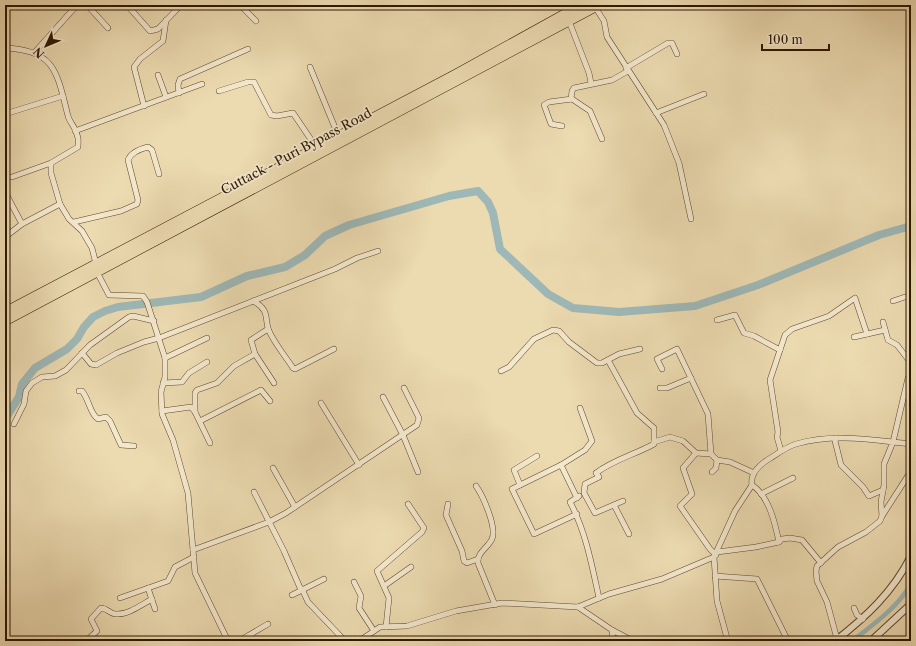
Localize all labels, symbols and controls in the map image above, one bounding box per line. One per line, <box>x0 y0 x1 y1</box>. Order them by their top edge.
north arrow <box>26 26 66 66</box>
scale bar <box>762 26 829 52</box>
text: 100 m <box>768 32 803 47</box>
text: N <box>30 44 47 61</box>
street label: Cuttack - Puri Bypass Road <box>218 104 374 198</box>

